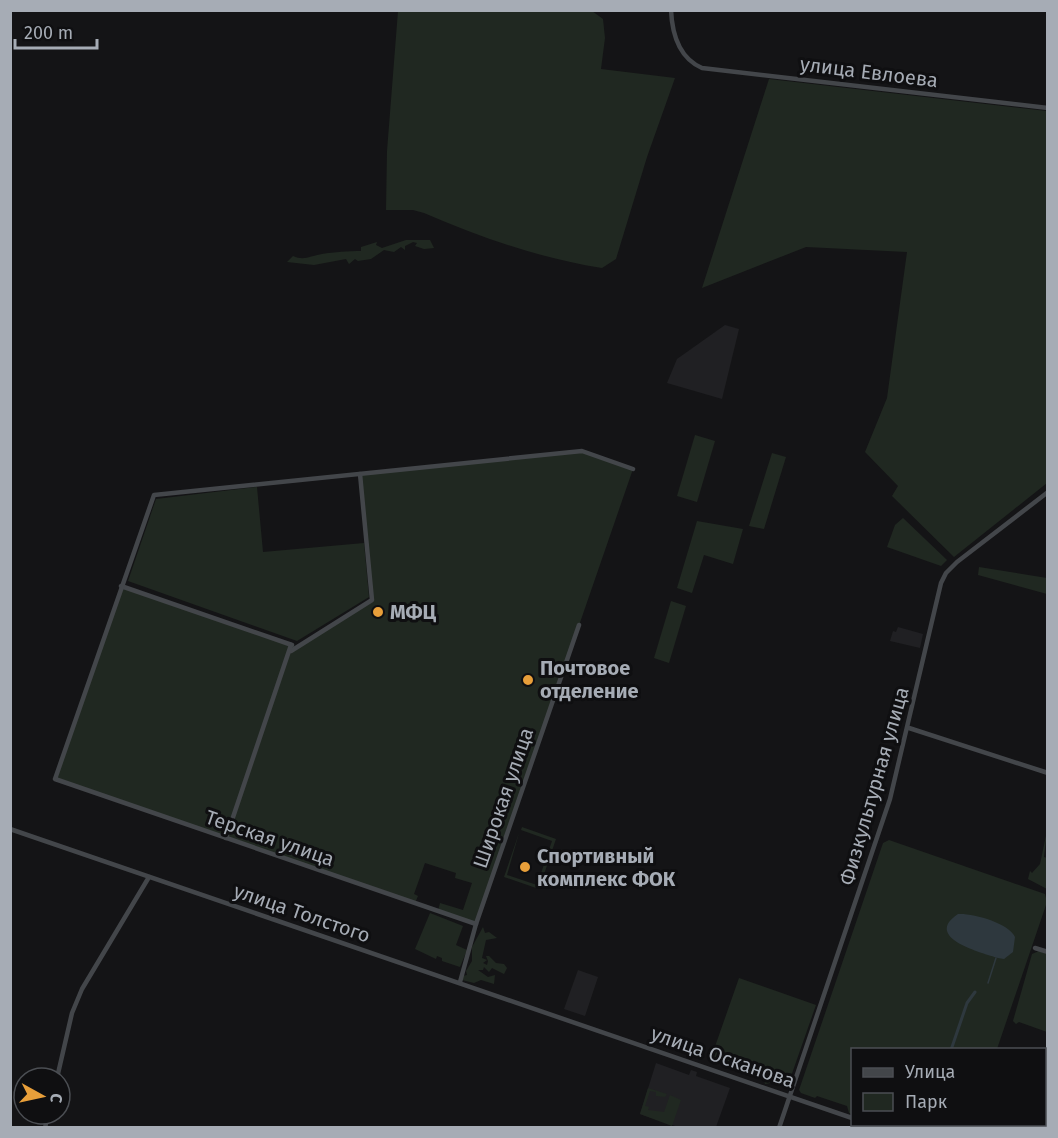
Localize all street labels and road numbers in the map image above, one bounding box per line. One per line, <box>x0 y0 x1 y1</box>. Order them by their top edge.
street label: улица Евлоева <box>799 52 939 92</box>
street label: Физкультурная улица <box>834 684 914 888</box>
street label: Широкая улица <box>468 725 538 871</box>
street label: Терская улица <box>202 805 338 871</box>
street label: улица Толстого <box>231 878 373 948</box>
street label: улица Осканова <box>648 1021 798 1093</box>

